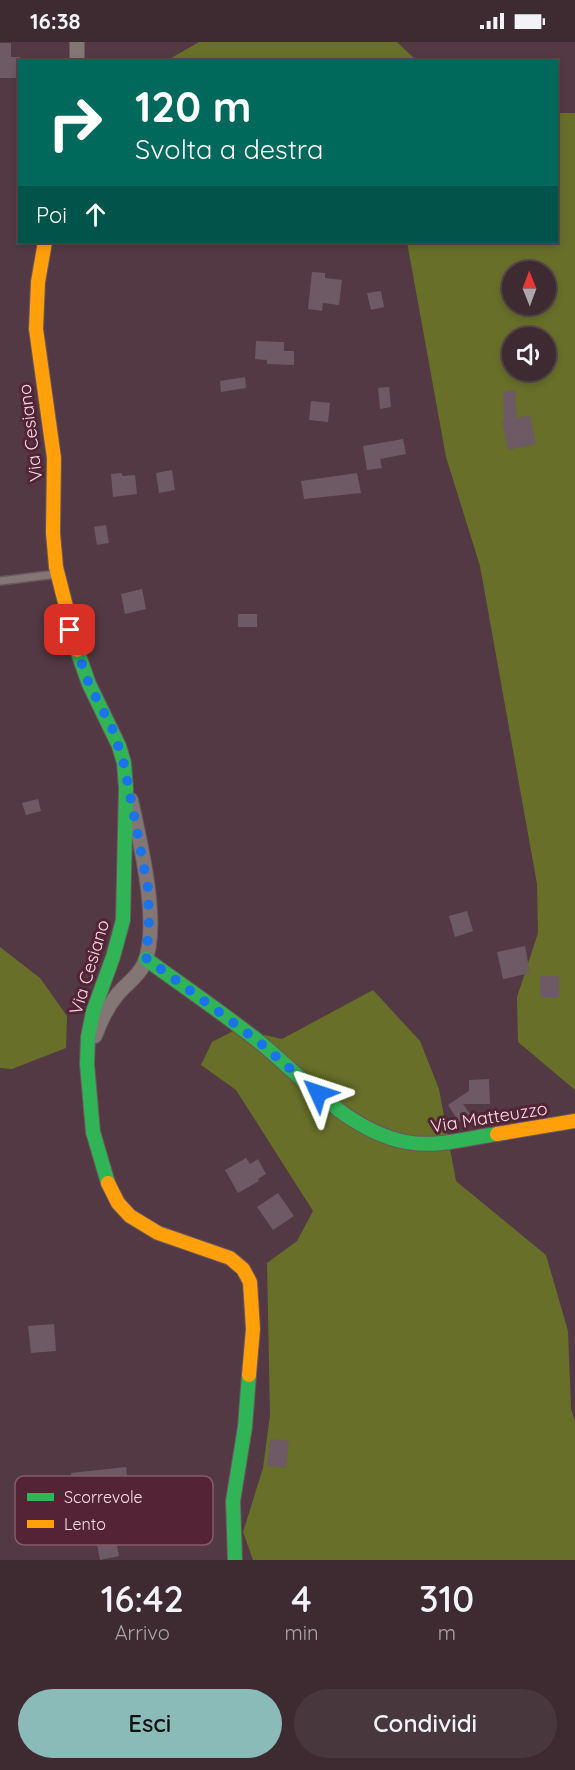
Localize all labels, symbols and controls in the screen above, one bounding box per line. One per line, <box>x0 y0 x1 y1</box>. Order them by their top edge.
text: 16:38 <box>30 7 81 35</box>
text: 120 m <box>135 80 252 133</box>
icon: right <box>36 84 114 162</box>
text: Svolta a destra <box>135 132 323 166</box>
icon: ahead <box>79 198 112 231</box>
text: Poi <box>36 201 67 229</box>
north arrow <box>502 261 556 315</box>
map controls <box>502 261 556 381</box>
button: sound <box>502 327 556 381</box>
street label: Via Cesiano <box>13 383 47 483</box>
pin <box>44 604 95 655</box>
icon: arrive <box>53 613 86 646</box>
street label: Via Cesiano <box>64 917 114 1017</box>
position arrow <box>286 1061 350 1125</box>
street label: Via Matteuzzo <box>429 1096 549 1138</box>
legend <box>15 1476 213 1545</box>
text: Scorrevole <box>64 1487 142 1507</box>
text: Lento <box>64 1514 106 1534</box>
text: 16:42 <box>101 1576 184 1621</box>
text: 4 <box>291 1576 312 1621</box>
text: 310 <box>419 1576 474 1621</box>
text: Arrivo <box>115 1620 170 1645</box>
text: min <box>285 1620 319 1645</box>
text: m <box>438 1620 456 1645</box>
button: Esci <box>18 1689 282 1758</box>
button: Condividi <box>294 1689 557 1758</box>

